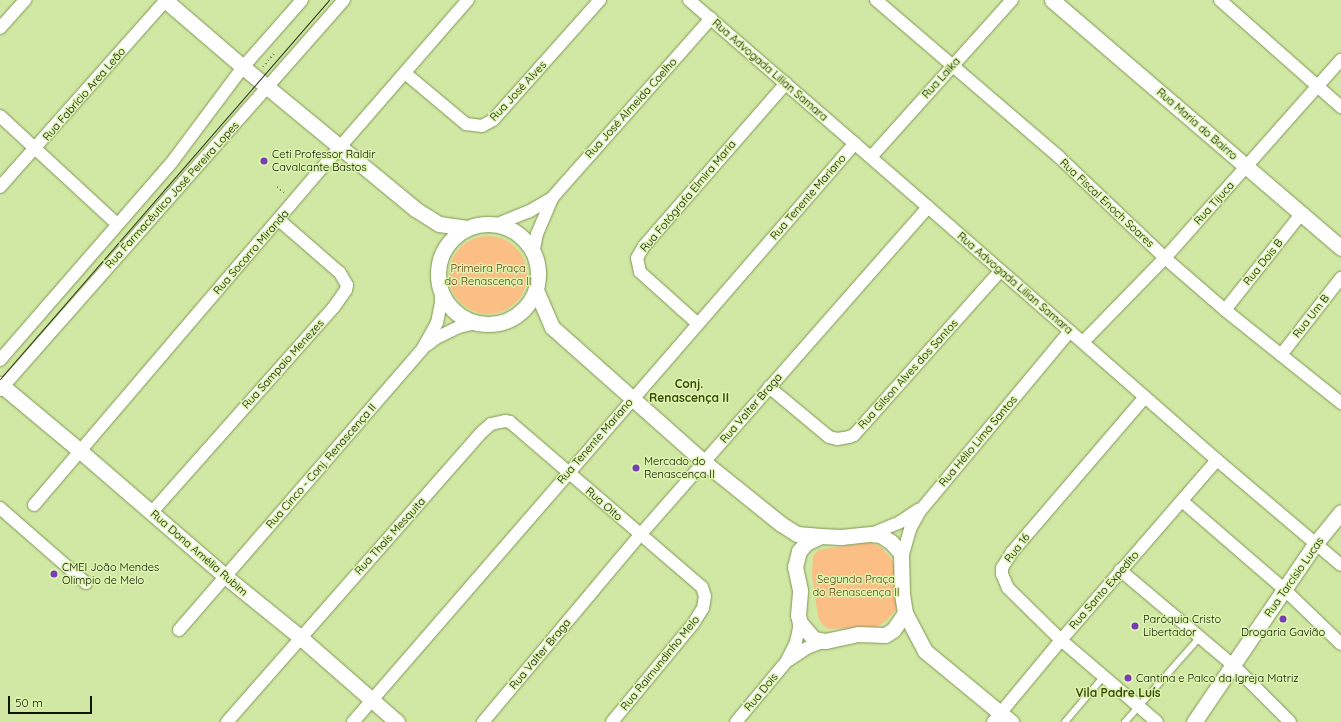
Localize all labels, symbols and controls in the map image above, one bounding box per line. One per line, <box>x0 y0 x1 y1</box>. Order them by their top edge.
street label: Rua Advogada Lilian Samara <box>710 16 830 124</box>
street label: Rua Fabrício Area Leão <box>40 45 128 143</box>
street label: Rua José Almeida Coelho <box>582 55 680 161</box>
street label: Rua Laika <box>919 55 963 101</box>
street label: Rua José Alves <box>487 58 549 124</box>
street label: Rua Maria do Bairro <box>1154 85 1240 163</box>
street label: Rua Farmacêutico José Pereira Lopes <box>102 119 242 271</box>
street label: Rua Fotógrafa Elmira Maria <box>637 138 739 254</box>
place label: Ceti Professor Raldir Cavalcante Bastos <box>272 148 375 174</box>
street label: Rua Tenente Mariano <box>767 152 849 242</box>
marker: Ceti Professor Raldir Cavalcante Bastos <box>259 156 269 166</box>
street label: Rua Fiscal Enoch Soares <box>1057 156 1157 250</box>
street label: Rua Tijuca <box>1191 179 1237 227</box>
street label: Rua Socorro Miranda <box>211 207 291 297</box>
street label: Rua Advogada Lilian Samara <box>955 229 1075 337</box>
street label: Rua Dois B <box>1240 236 1286 288</box>
park label: Primeira Praça do Renascença II <box>444 262 532 288</box>
street label: Rua Um B <box>1290 292 1332 340</box>
street label: Rua Sampaio Menezes <box>239 317 327 411</box>
street label: Rua Gilson Alves dos Santos <box>855 317 961 431</box>
street label: Rua Valter Braga <box>717 370 785 446</box>
district label: Conj. Renascença II <box>649 377 729 405</box>
street label: Rua Hélio Lima Santos <box>936 393 1020 489</box>
street label: Rua Tenente Mariano <box>554 396 636 486</box>
street label: Rua Cinco - Conj. Renascença II <box>263 401 379 531</box>
place label: Mercado do Renascença II <box>644 455 715 481</box>
marker: Mercado do Renascença II <box>631 463 641 473</box>
street label: Rua Oito <box>583 484 625 524</box>
street label: Rua Thaís Mesquita <box>352 495 428 577</box>
street label: Rua Dona Amélia Rubim <box>148 507 250 599</box>
street label: Rua 16 <box>1002 531 1032 565</box>
street label: Rua Tarcísio Lucas <box>1262 535 1326 619</box>
street label: Rua Santo Expedito <box>1066 548 1142 632</box>
place label: CMEI João Mendes Olimpio de Melo <box>62 561 159 587</box>
marker: CMEI João Mendes Olimpio de Melo <box>49 569 59 579</box>
park label: Segunda Praça do Renascença II <box>812 573 900 599</box>
street label: Rua Raimundinho Melo <box>618 613 702 713</box>
place label: Paróquia Cristo Libertador <box>1143 613 1221 639</box>
marker: Drogaria Gavião <box>1278 614 1288 624</box>
street label: Rua Valter Braga <box>507 616 573 692</box>
marker: Paróquia Cristo Libertador <box>1130 621 1140 631</box>
place label: Drogaria Gavião <box>1241 625 1325 639</box>
street label: Rua Dois <box>741 670 781 714</box>
place label: Cantina e Palco da Igreja Matriz <box>1136 671 1299 685</box>
marker: Cantina e Palco da Igreja Matriz <box>1123 673 1133 683</box>
district label: Vila Padre Luís <box>1075 686 1161 700</box>
scale bar <box>10 688 94 714</box>
text: 50 m <box>15 695 43 710</box>

